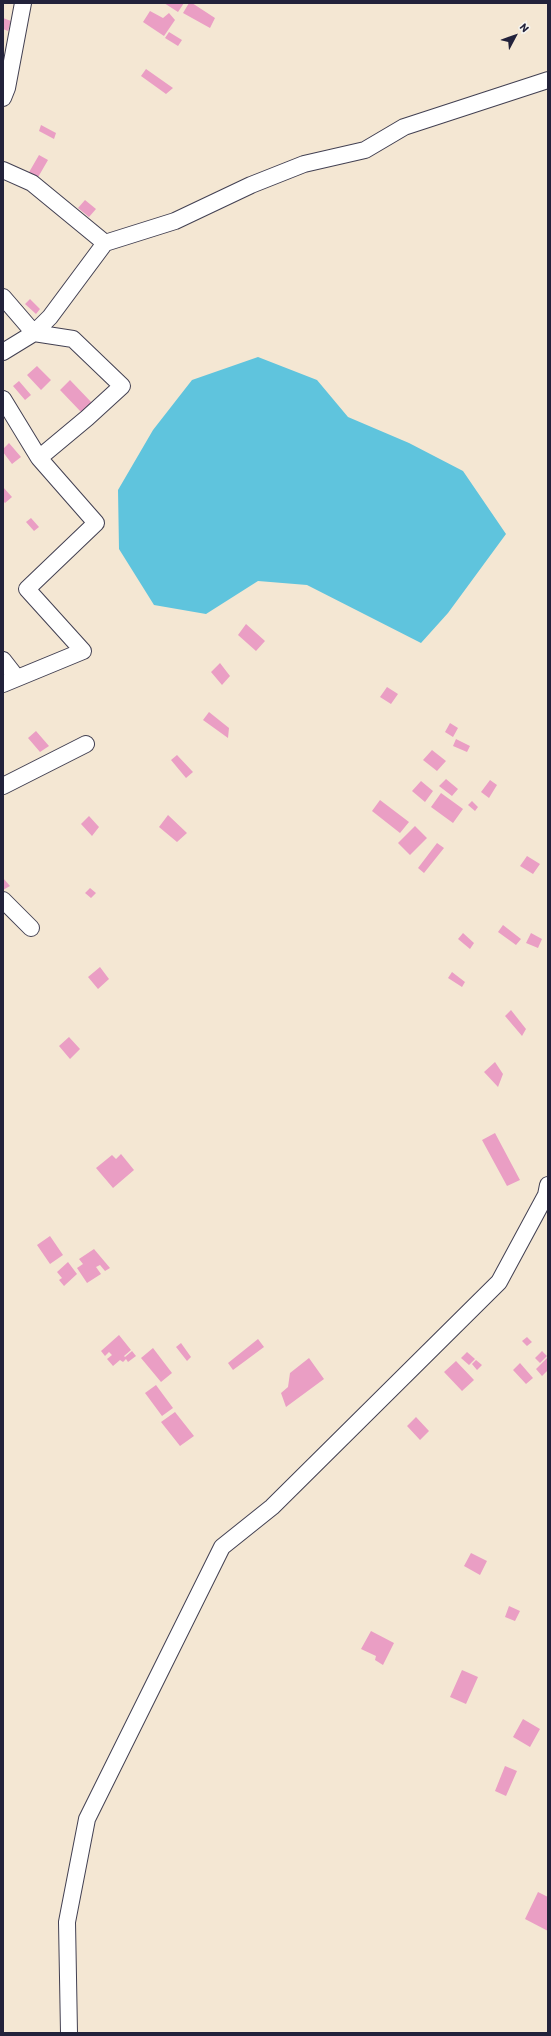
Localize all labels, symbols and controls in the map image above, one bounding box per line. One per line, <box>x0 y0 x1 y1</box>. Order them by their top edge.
north arrow <box>495 16 535 56</box>
text: N <box>517 21 532 35</box>

